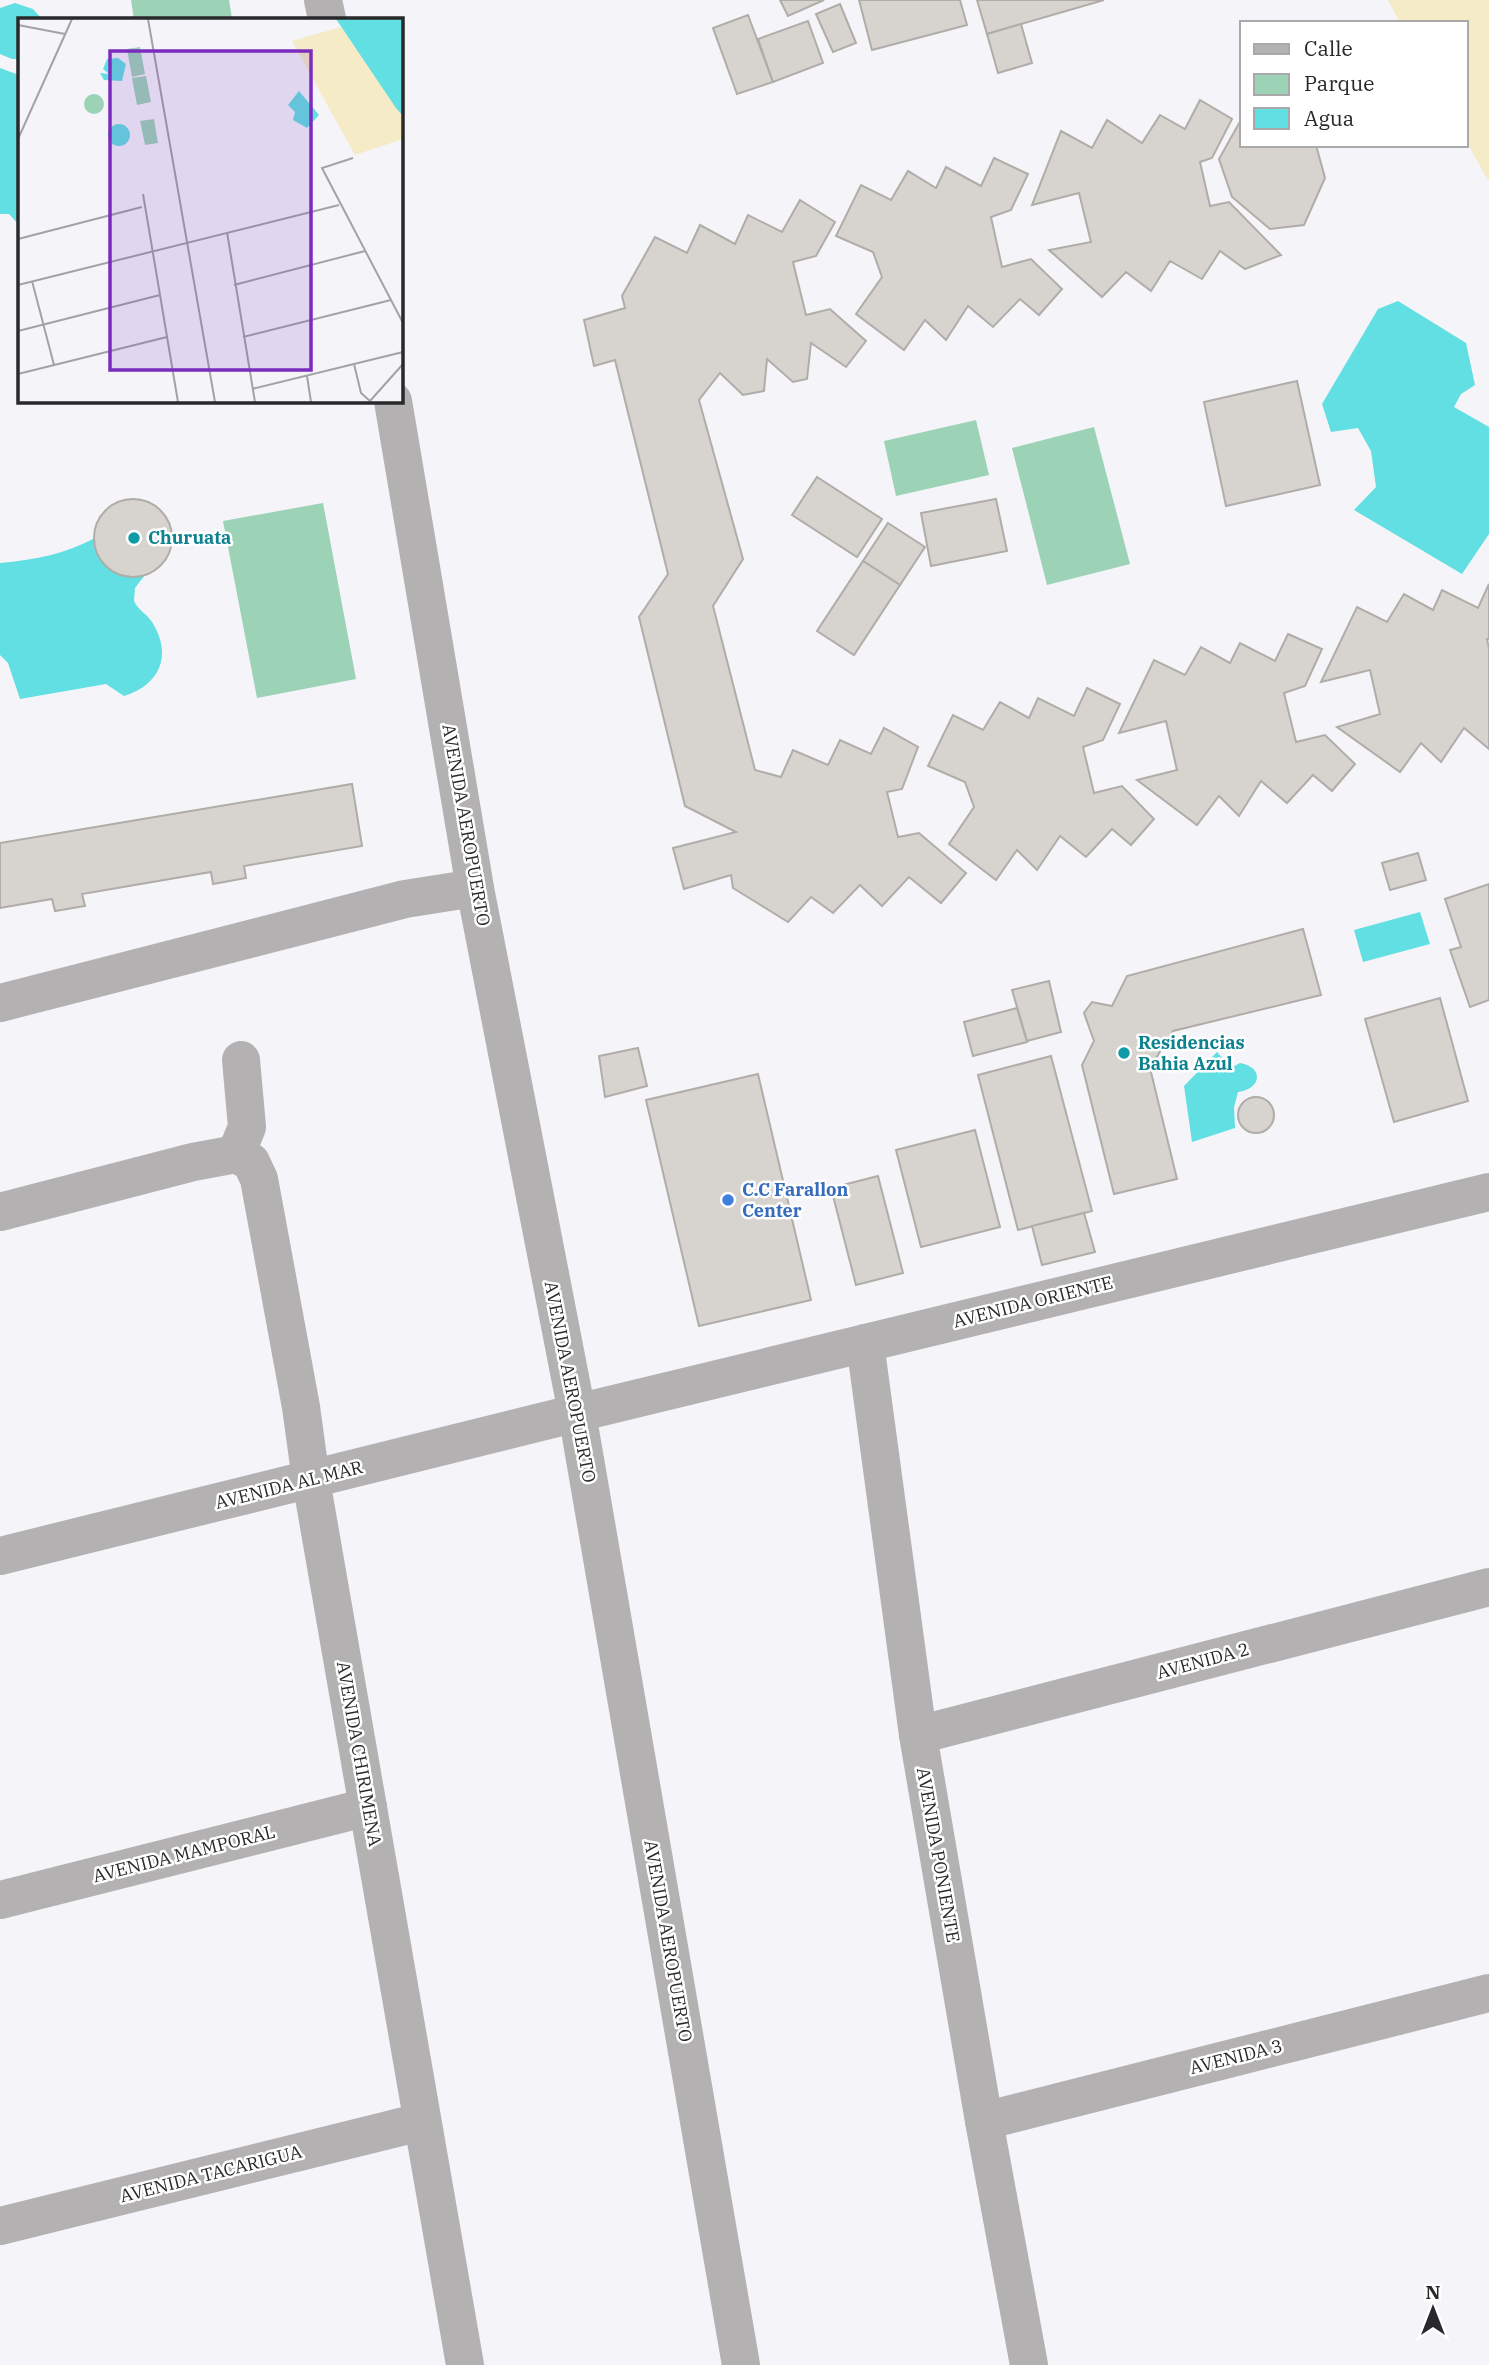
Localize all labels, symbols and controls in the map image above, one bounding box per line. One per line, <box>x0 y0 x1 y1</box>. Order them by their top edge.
inset map <box>18 18 402 402</box>
legend <box>1240 21 1468 147</box>
text: Calle <box>1304 34 1353 62</box>
text: Parque <box>1304 69 1374 97</box>
text: Agua <box>1304 104 1354 132</box>
place label: Churuata <box>148 526 231 549</box>
marker: Churuata <box>126 530 142 546</box>
street label: AVENIDA AEROPUERTO <box>437 722 496 928</box>
place label: Residencias Bahia Azul <box>1138 1031 1245 1075</box>
marker: Residencias Bahia Azul <box>1116 1045 1132 1061</box>
place label: C.C Farallon Center <box>742 1178 849 1222</box>
marker: C.C Farallon Center <box>720 1192 736 1208</box>
street label: AVENIDA ORIENTE <box>951 1271 1115 1333</box>
street label: AVENIDA AEROPUERTO <box>540 1279 601 1485</box>
street label: AVENIDA AL MAR <box>213 1455 365 1514</box>
street label: AVENIDA 2 <box>1154 1637 1252 1684</box>
street label: AVENIDA CHIRIMENA <box>332 1659 387 1849</box>
street label: AVENIDA PONIENTE <box>912 1766 965 1944</box>
street label: AVENIDA MAMPORAL <box>90 1820 277 1887</box>
street label: AVENIDA AEROPUERTO <box>639 1838 698 2044</box>
street label: AVENIDA 3 <box>1187 2034 1285 2079</box>
street label: AVENIDA TACARIGUA <box>117 2140 305 2207</box>
north arrow <box>1398 2274 1468 2344</box>
text: N <box>1425 2280 1441 2304</box>

